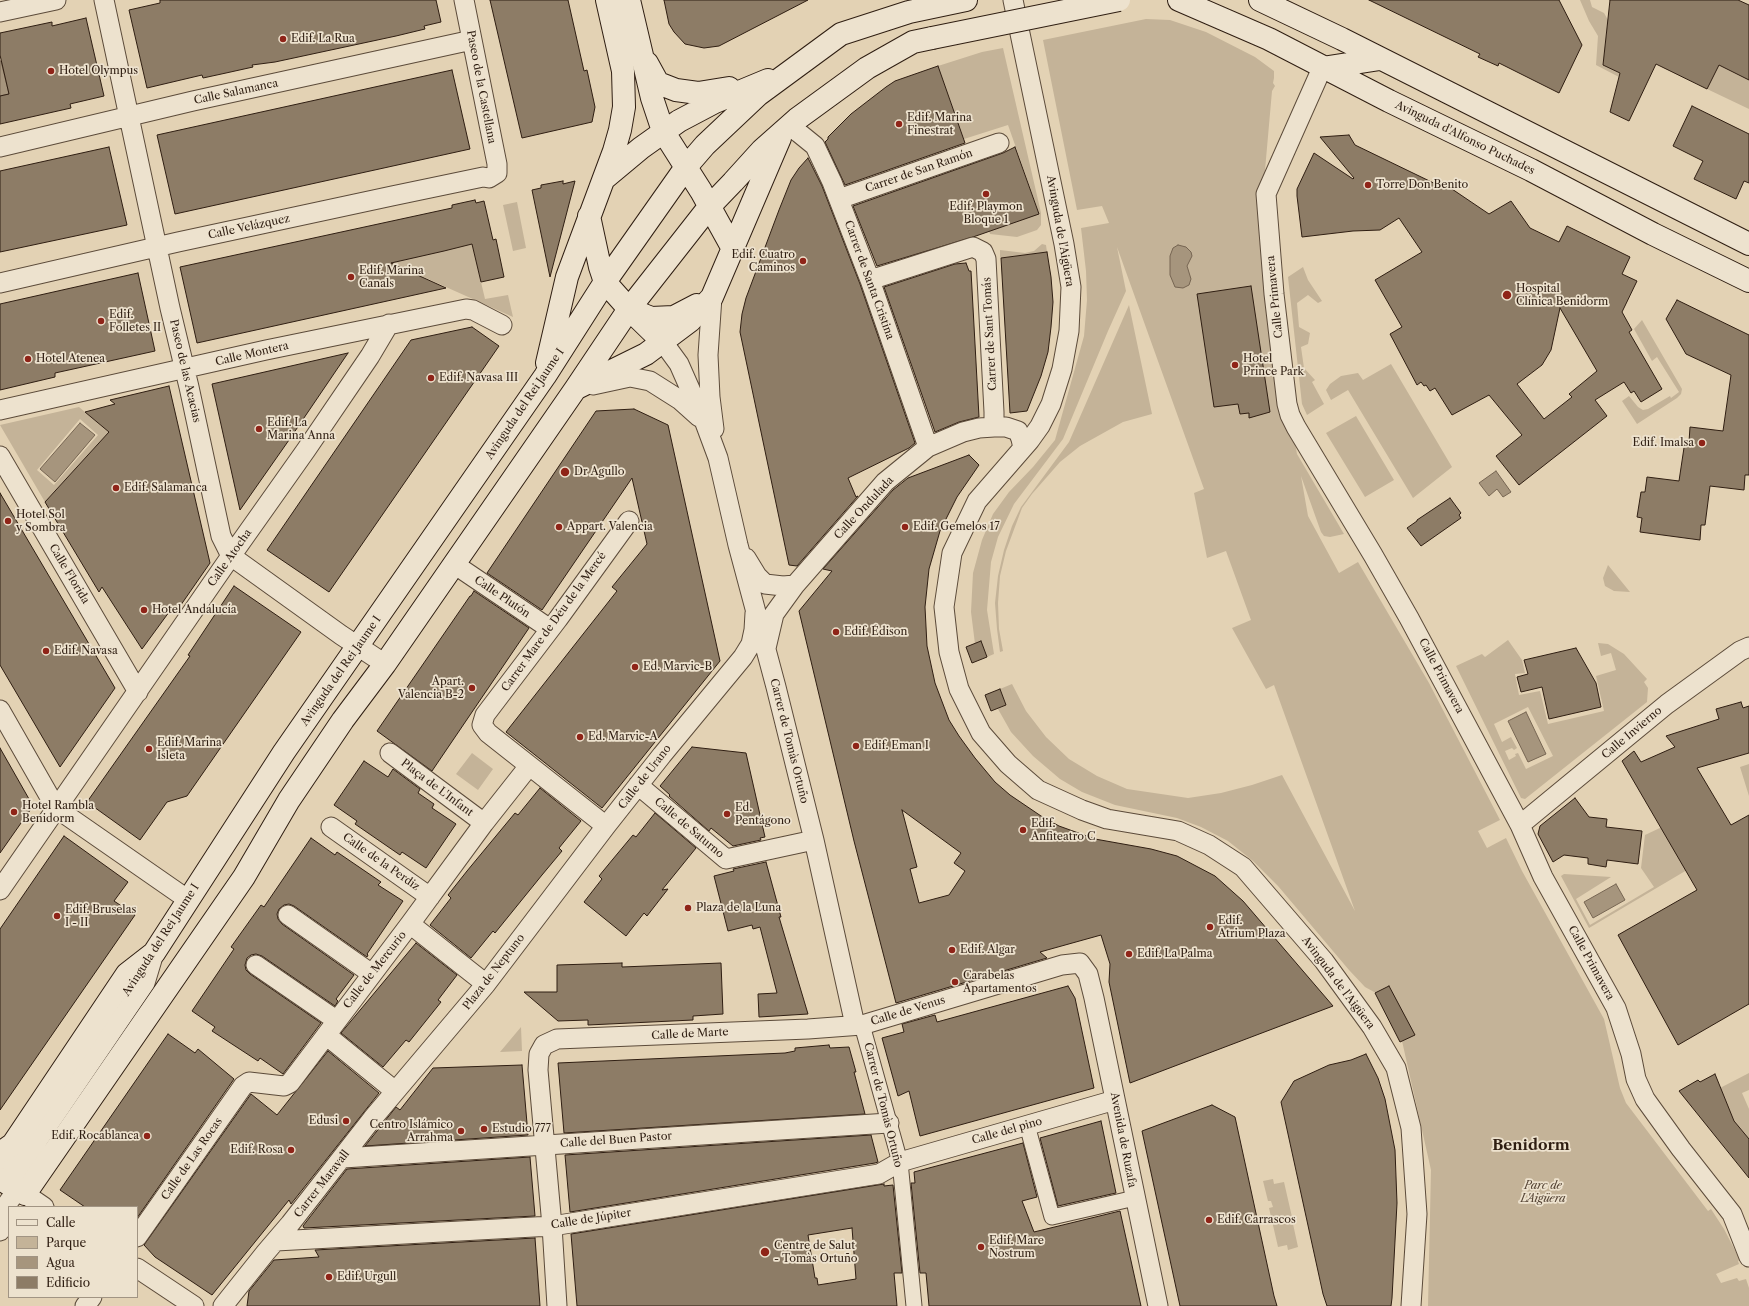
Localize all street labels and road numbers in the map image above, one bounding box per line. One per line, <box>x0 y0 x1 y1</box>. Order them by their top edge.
street label: Paseo de la Castellana <box>464 29 498 145</box>
street label: Calle Salamanca <box>193 77 279 107</box>
street label: Avinguda d'Alfonso Puchades <box>1393 98 1537 178</box>
street label: Carrer de San Ramón <box>864 146 974 196</box>
street label: Avinguda de l'Aigüera <box>1044 174 1076 288</box>
street label: Calle Velázquez <box>207 212 291 242</box>
street label: Carrer de Santa Cristina <box>841 219 897 341</box>
street label: Calle Primavera <box>1264 255 1286 339</box>
street label: Carrer de Sant Tomás <box>980 277 1000 391</box>
street label: Paseo de las Acacias <box>167 318 203 424</box>
street label: Calle Montera <box>214 339 290 369</box>
street label: Avinguda del Rei Jaume I <box>483 346 567 462</box>
street label: Calle Ondulada <box>832 474 896 542</box>
street label: Calle Atocha <box>205 527 255 589</box>
street label: Calle Florida <box>46 542 92 606</box>
street label: Carrer Mare de Déu de la Mercé <box>499 550 609 694</box>
street label: Calle Plutón <box>471 573 533 621</box>
street label: Avinguda del Rei Jaume I <box>298 614 384 728</box>
street label: Calle Primavera <box>1416 636 1466 716</box>
street label: Carrer de Tomàs Ortuño <box>767 677 811 805</box>
street label: Calle Invierno <box>1599 704 1665 762</box>
street label: Calle de Urano <box>616 742 674 812</box>
street label: Plaça de L'Infant <box>398 757 476 819</box>
street label: Calle de Saturno <box>651 795 727 861</box>
street label: Calle de la Perdiz <box>340 830 422 894</box>
street label: Avinguda del Rei Jaume I <box>120 881 202 999</box>
street label: Calle Primavera <box>1565 923 1617 1003</box>
street label: Calle de Mercurio <box>341 929 409 1011</box>
street label: Plaza de Neptuno <box>460 931 528 1013</box>
street label: Avinguda de l'Aigüera <box>1299 934 1377 1032</box>
street label: Calle de Venus <box>869 993 947 1029</box>
street label: Calle de Marte <box>651 1025 729 1043</box>
street label: Carrer de Tomàs Ortuño <box>861 1041 905 1169</box>
street label: Avenida de Ruzafa <box>1107 1091 1139 1189</box>
street label: Calle de Las Rocas <box>159 1115 225 1203</box>
street label: Calle del pino <box>970 1115 1044 1147</box>
street label: Calle del Buen Pastor <box>560 1129 672 1151</box>
street label: Carrer Maravall <box>292 1148 352 1220</box>
street label: Calle de Júpiter <box>550 1206 632 1232</box>

